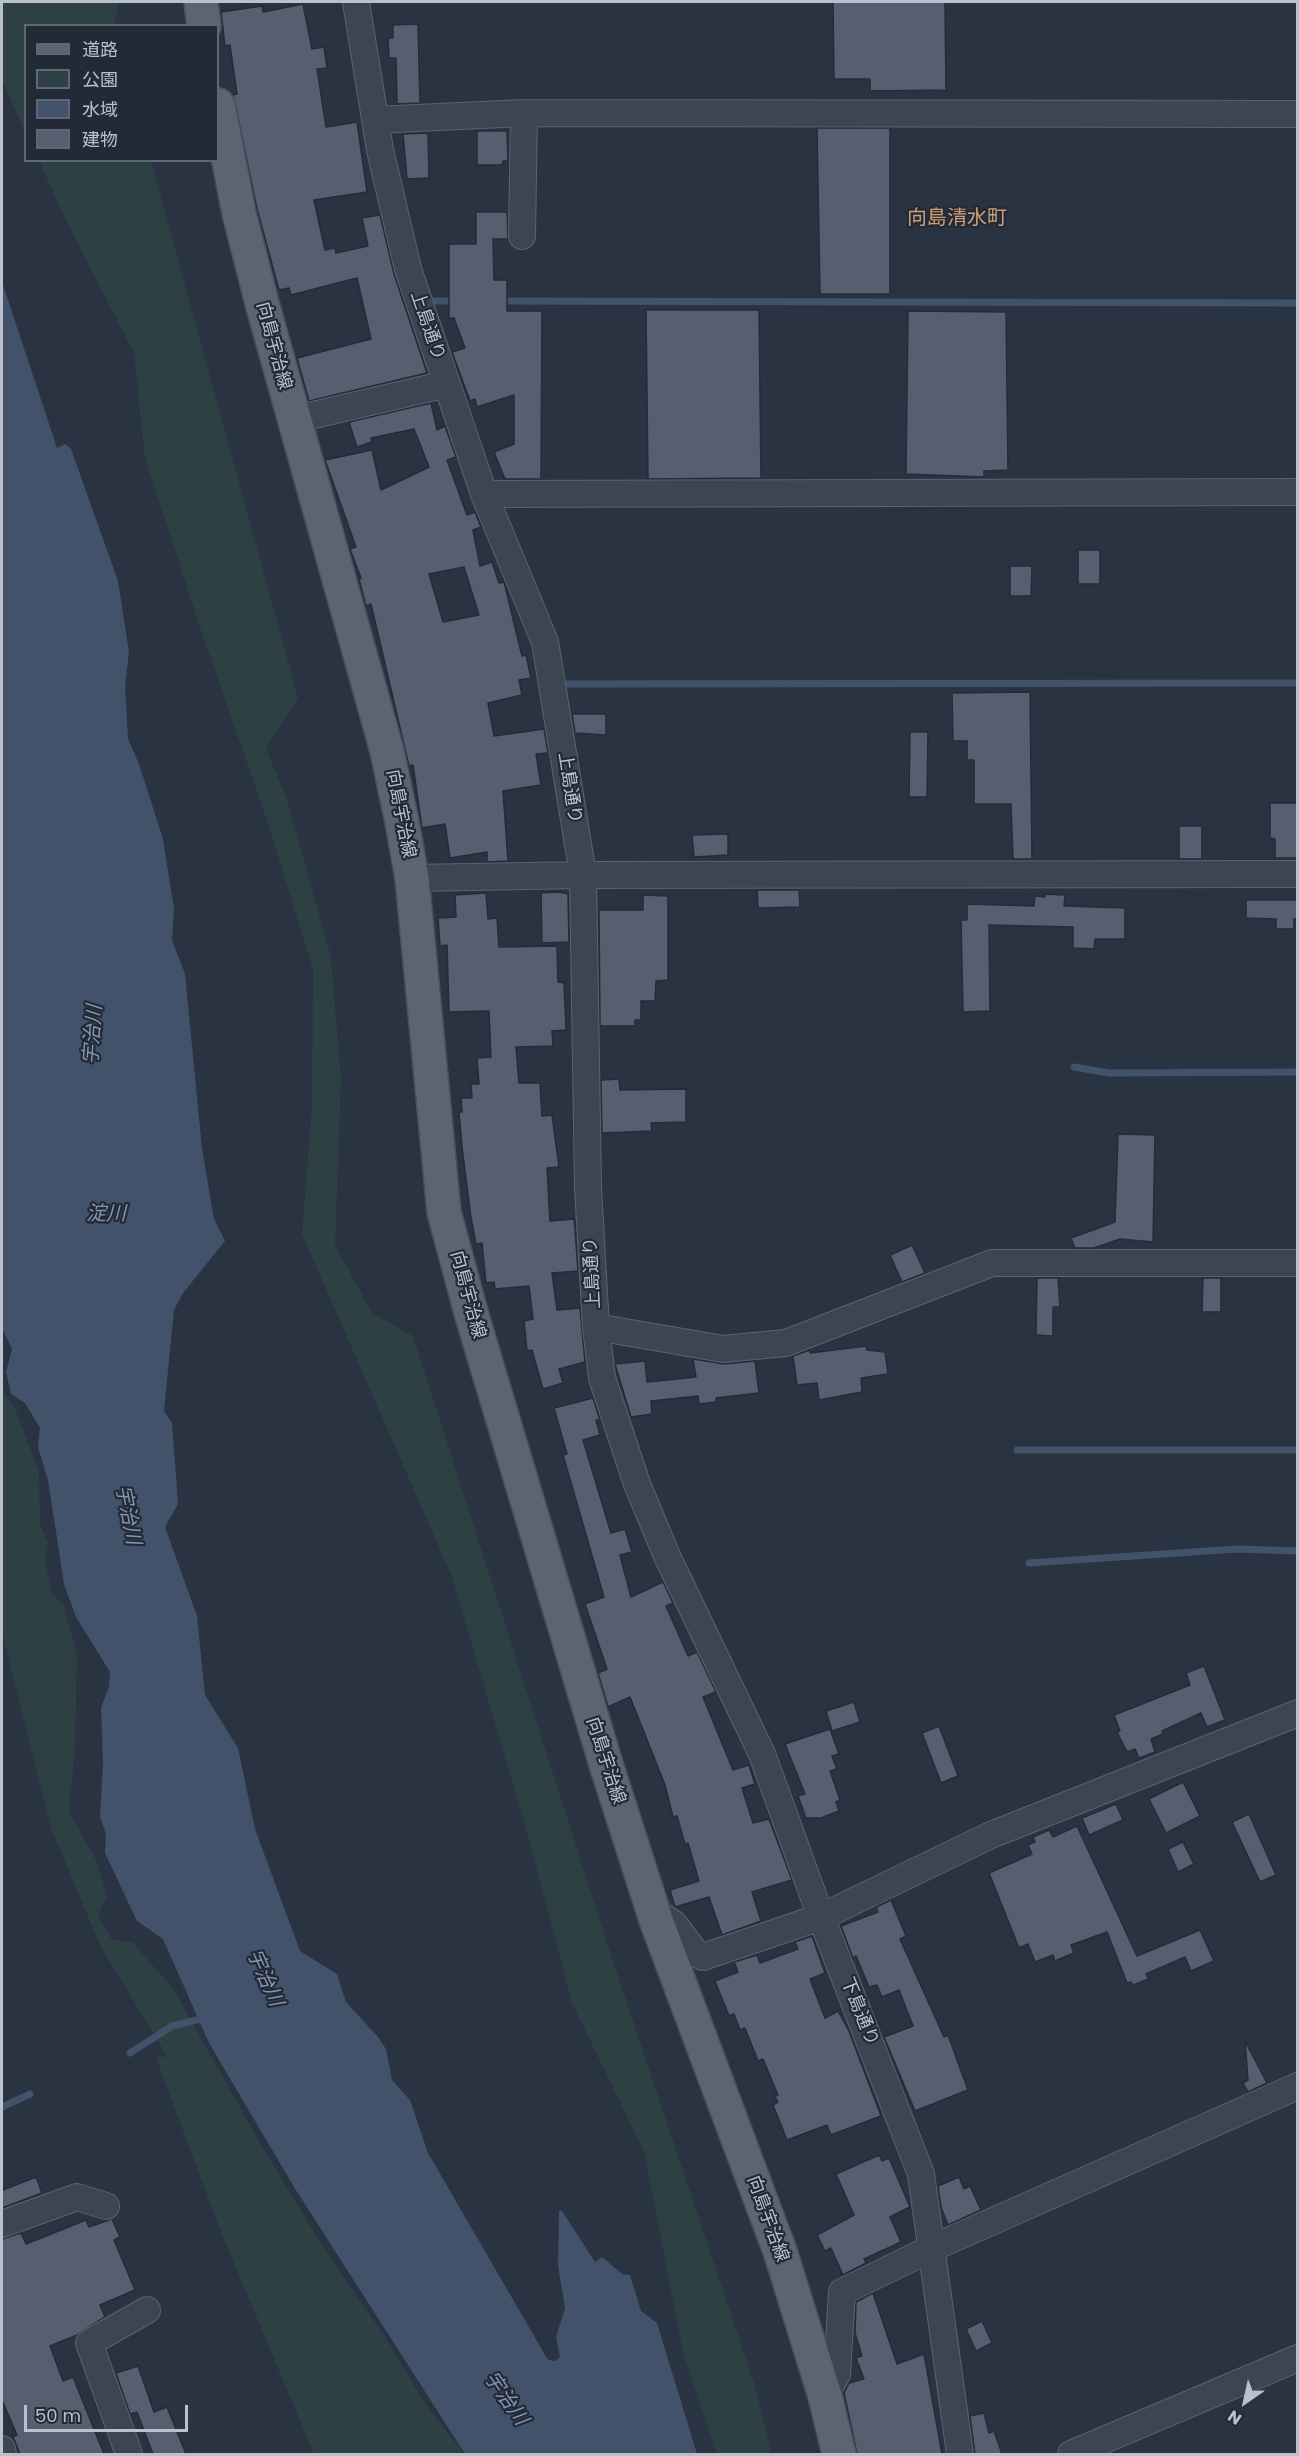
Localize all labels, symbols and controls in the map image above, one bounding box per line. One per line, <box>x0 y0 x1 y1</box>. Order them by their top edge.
legend <box>24 24 219 162</box>
text: 道路 <box>82 37 118 62</box>
text: 公園 <box>82 67 118 92</box>
text: 水域 <box>82 97 118 122</box>
text: 建物 <box>82 127 118 152</box>
district label: 向島清水町 <box>907 207 1007 231</box>
street label: 上島通り <box>405 288 449 364</box>
street label: 向島宇治線 <box>251 300 295 392</box>
street label: 上島通り <box>553 751 585 825</box>
street label: 向島宇治線 <box>381 768 419 860</box>
water label: 宇治川 <box>80 1004 108 1066</box>
water label: 淀川 <box>86 1203 126 1227</box>
street label: 上島通り <box>580 1236 606 1310</box>
street label: 向島宇治線 <box>445 1249 489 1341</box>
water label: 宇治川 <box>109 1483 145 1547</box>
street label: 向島宇治線 <box>581 1715 629 1807</box>
water label: 宇治川 <box>241 1946 287 2010</box>
street label: 下島通り <box>836 1975 882 2049</box>
street label: 向島宇治線 <box>741 2173 793 2265</box>
water label: 宇治川 <box>478 2368 532 2430</box>
north arrow <box>1215 2372 1275 2432</box>
scale bar <box>27 2393 190 2431</box>
text: 50 m <box>35 2403 81 2428</box>
text: N <box>1223 2404 1246 2430</box>

